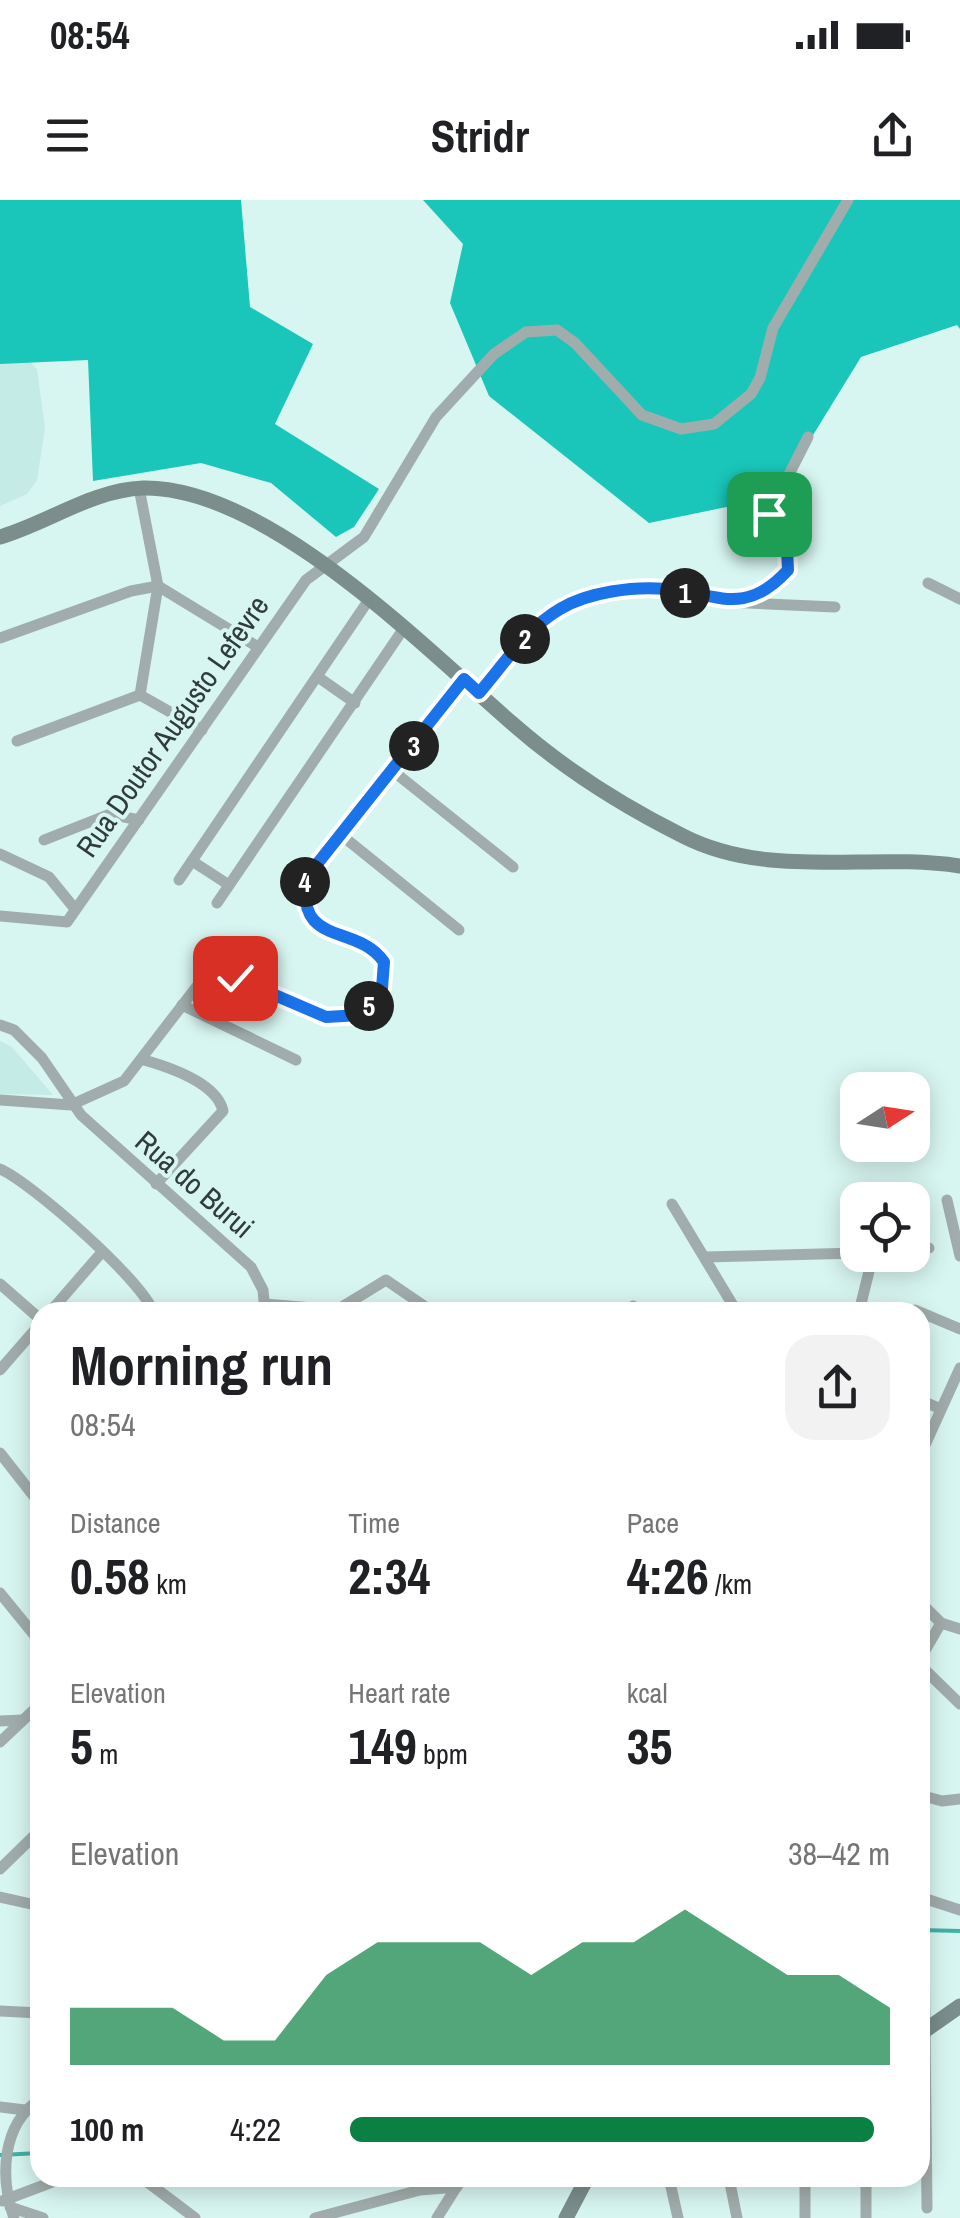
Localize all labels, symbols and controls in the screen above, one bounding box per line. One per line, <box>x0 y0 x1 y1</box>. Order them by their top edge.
text: 08:54 <box>50 10 130 61</box>
text: Stridr <box>431 105 529 166</box>
icon: menu <box>40 108 95 163</box>
icon: share <box>865 108 920 163</box>
pin <box>727 472 812 557</box>
icon: arrive <box>742 487 797 542</box>
pin: 1 <box>660 568 710 618</box>
text: 1 <box>679 574 691 612</box>
street label: Rua Doutor Augusto Lefevre <box>67 587 277 865</box>
pin: 2 <box>500 614 550 664</box>
text: 2 <box>519 620 531 658</box>
pin: 3 <box>389 721 439 771</box>
text: 3 <box>408 727 420 765</box>
pin: 4 <box>280 857 330 907</box>
text: 4 <box>299 863 311 901</box>
pin <box>193 936 278 1021</box>
icon: check <box>208 951 263 1006</box>
pin: 5 <box>344 981 394 1031</box>
text: 5 <box>363 987 375 1025</box>
north arrow <box>840 1072 930 1162</box>
map controls <box>840 1072 930 1272</box>
street label: Rua do Burui <box>127 1121 263 1247</box>
button: locate <box>840 1182 930 1272</box>
text: Morning run <box>70 1328 333 1402</box>
button: share <box>785 1335 890 1440</box>
text: 08:54 <box>70 1403 136 1446</box>
text: Distance <box>70 1504 161 1542</box>
text: Time <box>348 1504 400 1542</box>
text: Pace <box>627 1504 679 1542</box>
text: 0.58 <box>70 1542 150 1610</box>
text: 2:34 <box>348 1542 430 1610</box>
text: 4:26 <box>627 1542 709 1610</box>
text: km <box>150 1565 187 1603</box>
text: /km <box>709 1565 752 1603</box>
text: Elevation <box>70 1674 166 1712</box>
text: Heart rate <box>348 1674 450 1712</box>
text: kcal <box>627 1674 667 1712</box>
text: 5 <box>70 1712 93 1780</box>
text: 149 <box>348 1712 417 1780</box>
text: 35 <box>627 1712 672 1780</box>
text: m <box>93 1735 118 1773</box>
text: bpm <box>417 1735 468 1773</box>
text: Elevation <box>70 1832 179 1875</box>
text: 38–42 m <box>788 1832 890 1875</box>
text: 100 m <box>70 2108 144 2151</box>
text: 4:22 <box>230 2108 281 2151</box>

